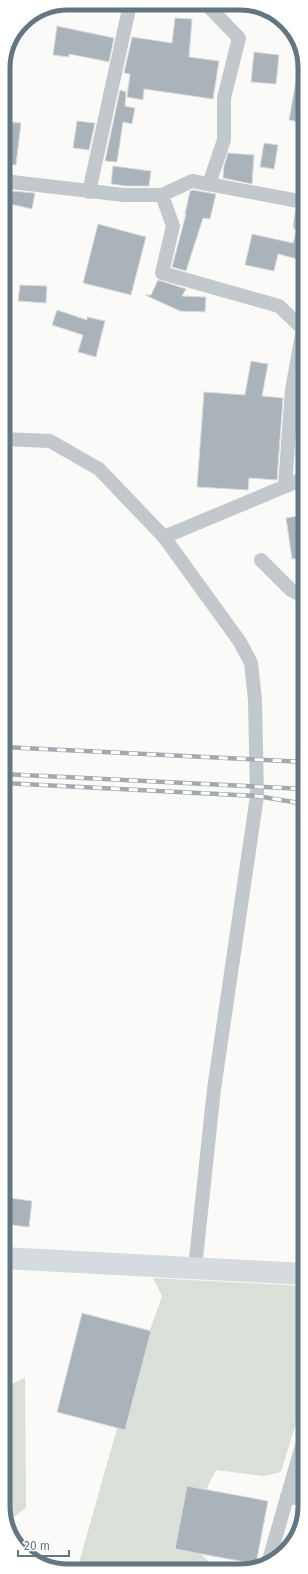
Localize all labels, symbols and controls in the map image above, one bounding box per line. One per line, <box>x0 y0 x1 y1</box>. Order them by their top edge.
scale bar <box>18 1532 69 1558</box>
text: 20 m <box>24 1539 50 1553</box>

